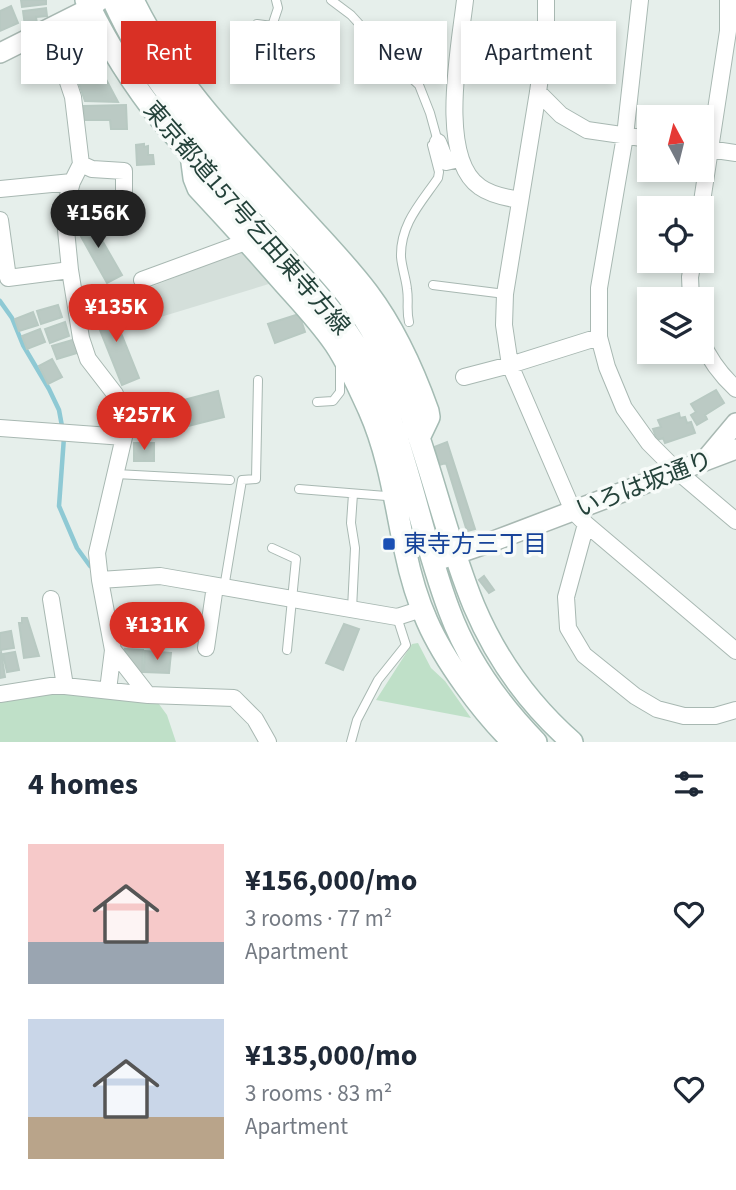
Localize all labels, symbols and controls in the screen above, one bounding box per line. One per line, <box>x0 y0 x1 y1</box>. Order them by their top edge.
chip: Buy <box>21 21 107 84</box>
chip: Rent <box>121 21 216 84</box>
chip: Filters <box>230 21 340 84</box>
chip: New <box>354 21 447 84</box>
chip: Apartment <box>461 21 616 84</box>
street label: 東京都道157号乞田東寺方線 <box>135 94 358 343</box>
north arrow <box>637 105 714 182</box>
map controls <box>637 105 714 364</box>
pin: ¥156K <box>49 190 147 250</box>
text: ¥156K <box>67 196 129 229</box>
button: locate <box>637 196 714 273</box>
pin: ¥135K <box>67 284 165 344</box>
button: layers <box>637 287 714 364</box>
text: ¥135K <box>85 290 147 323</box>
pin: ¥257K <box>95 392 193 452</box>
text: ¥257K <box>113 398 175 431</box>
street label: いろは坂通り <box>571 442 718 527</box>
place label: 東寺方三丁目 <box>403 527 547 562</box>
marker: 東寺方三丁目 <box>381 536 397 552</box>
pin: ¥131K <box>108 602 206 662</box>
text: ¥131K <box>126 608 188 641</box>
text: 4 homes <box>28 763 138 806</box>
icon: filters <box>670 765 708 803</box>
text: ¥156,000/mo <box>245 859 417 902</box>
icon: home <box>84 872 168 956</box>
icon: heart <box>670 895 708 933</box>
text: 3 rooms · 77 m² <box>245 902 392 935</box>
text: Apartment <box>245 935 348 968</box>
text: ¥135,000/mo <box>245 1034 417 1077</box>
icon: home <box>84 1047 168 1131</box>
icon: heart <box>670 1070 708 1108</box>
text: 3 rooms · 83 m² <box>245 1077 392 1110</box>
text: Apartment <box>245 1110 348 1143</box>

